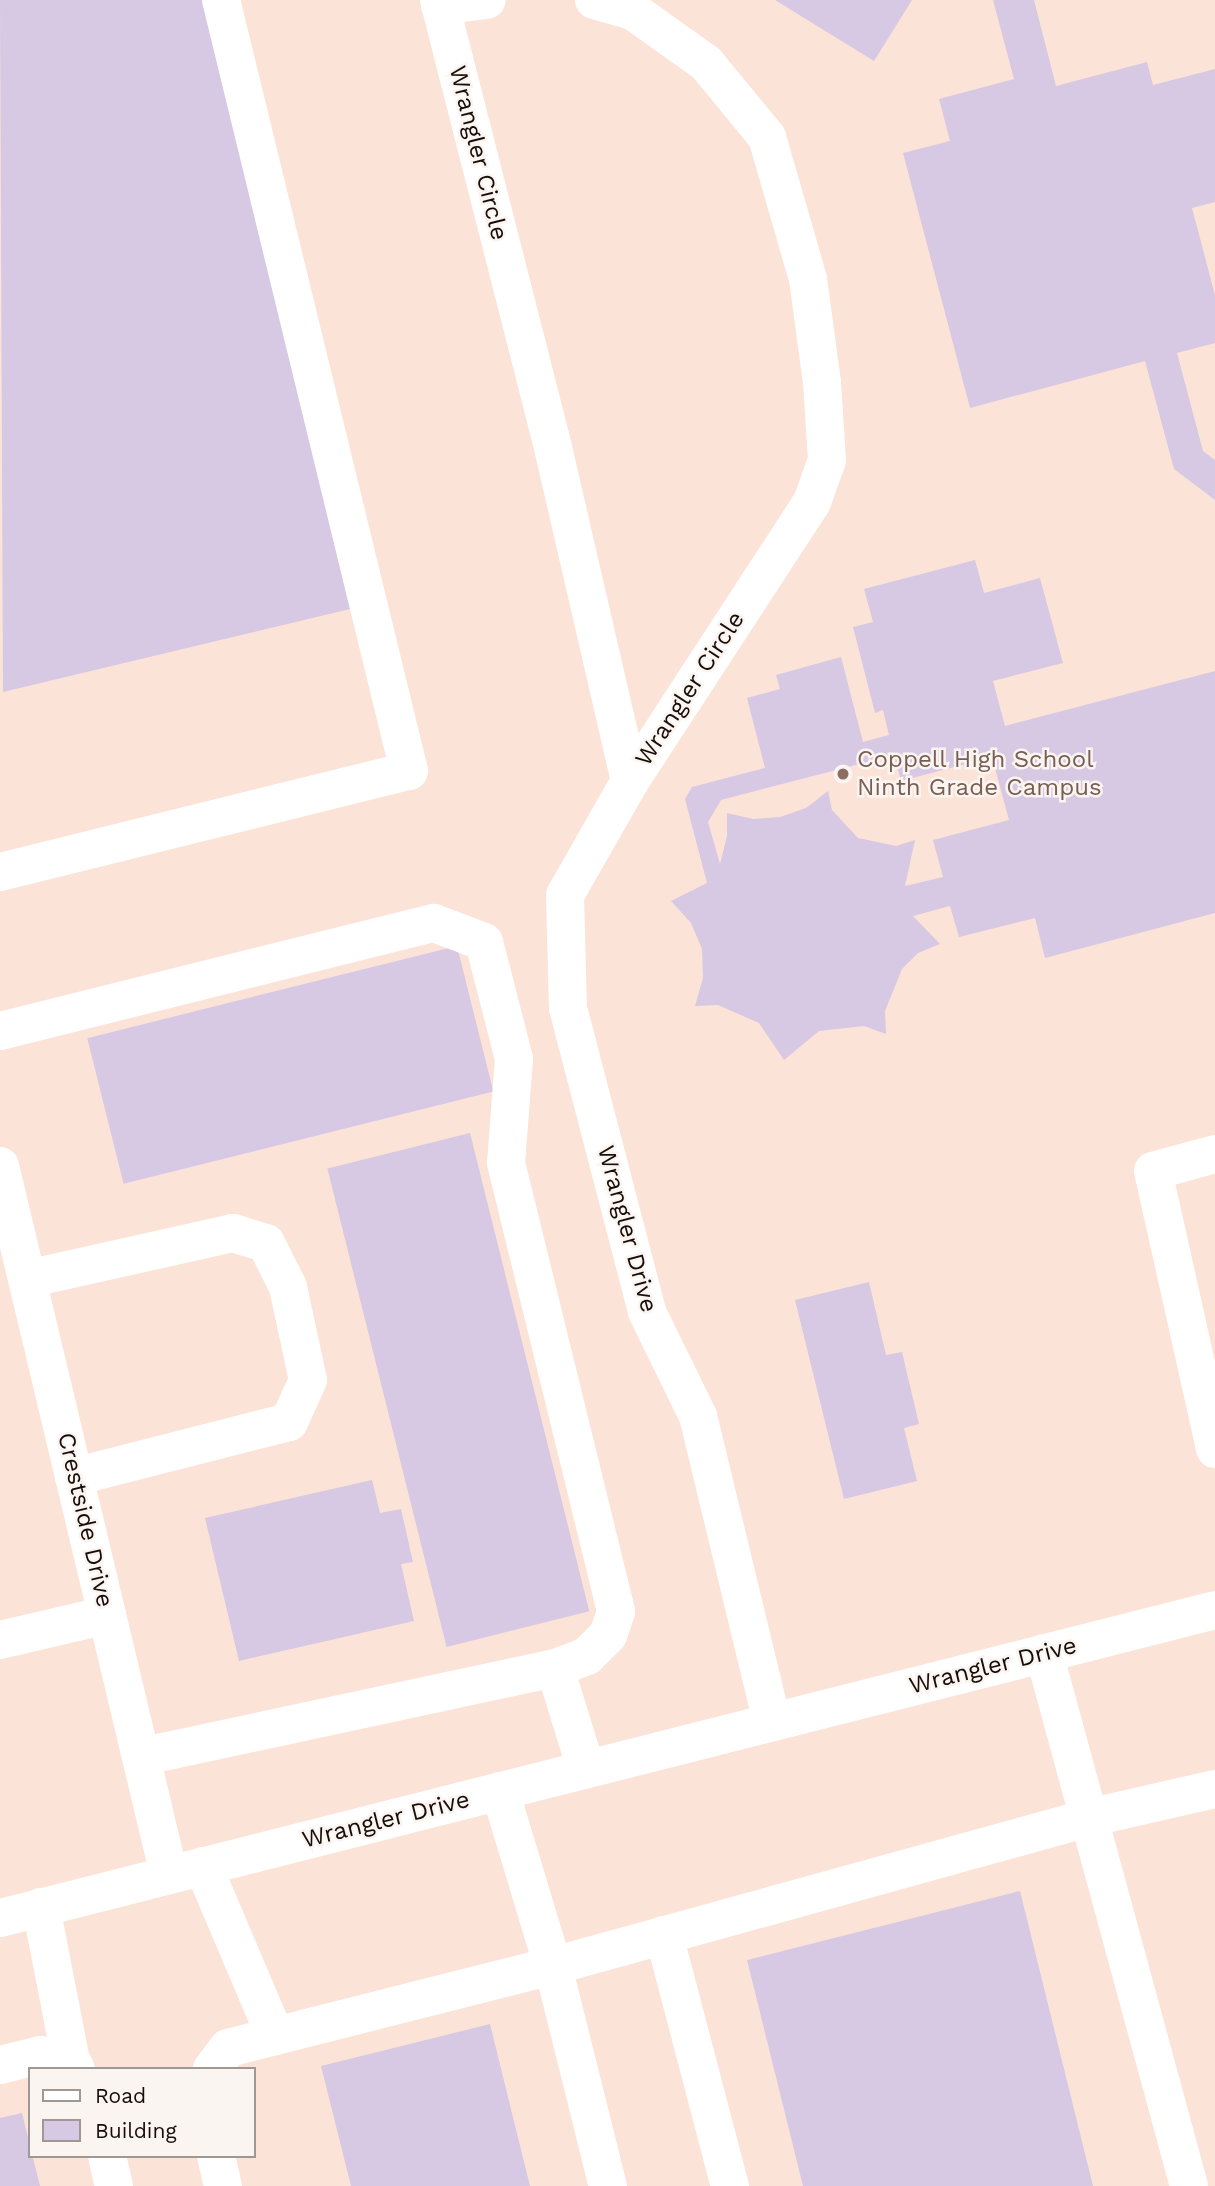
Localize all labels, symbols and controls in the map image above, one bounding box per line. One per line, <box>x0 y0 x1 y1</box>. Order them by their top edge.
street label: Wrangler Circle <box>442 63 514 243</box>
street label: Wrangler Circle <box>629 606 751 772</box>
place label: Coppell High School Ninth Grade Campus <box>857 746 1102 802</box>
marker: Coppell High School Ninth Grade Campus <box>835 766 851 782</box>
street label: Wrangler Drive <box>591 1142 663 1316</box>
street label: Crestside Drive <box>51 1430 119 1610</box>
street label: Wrangler Drive <box>906 1631 1080 1701</box>
street label: Wrangler Drive <box>299 1785 473 1855</box>
legend <box>28 2067 256 2158</box>
text: Road <box>95 2083 146 2108</box>
text: Building <box>95 2118 177 2143</box>

